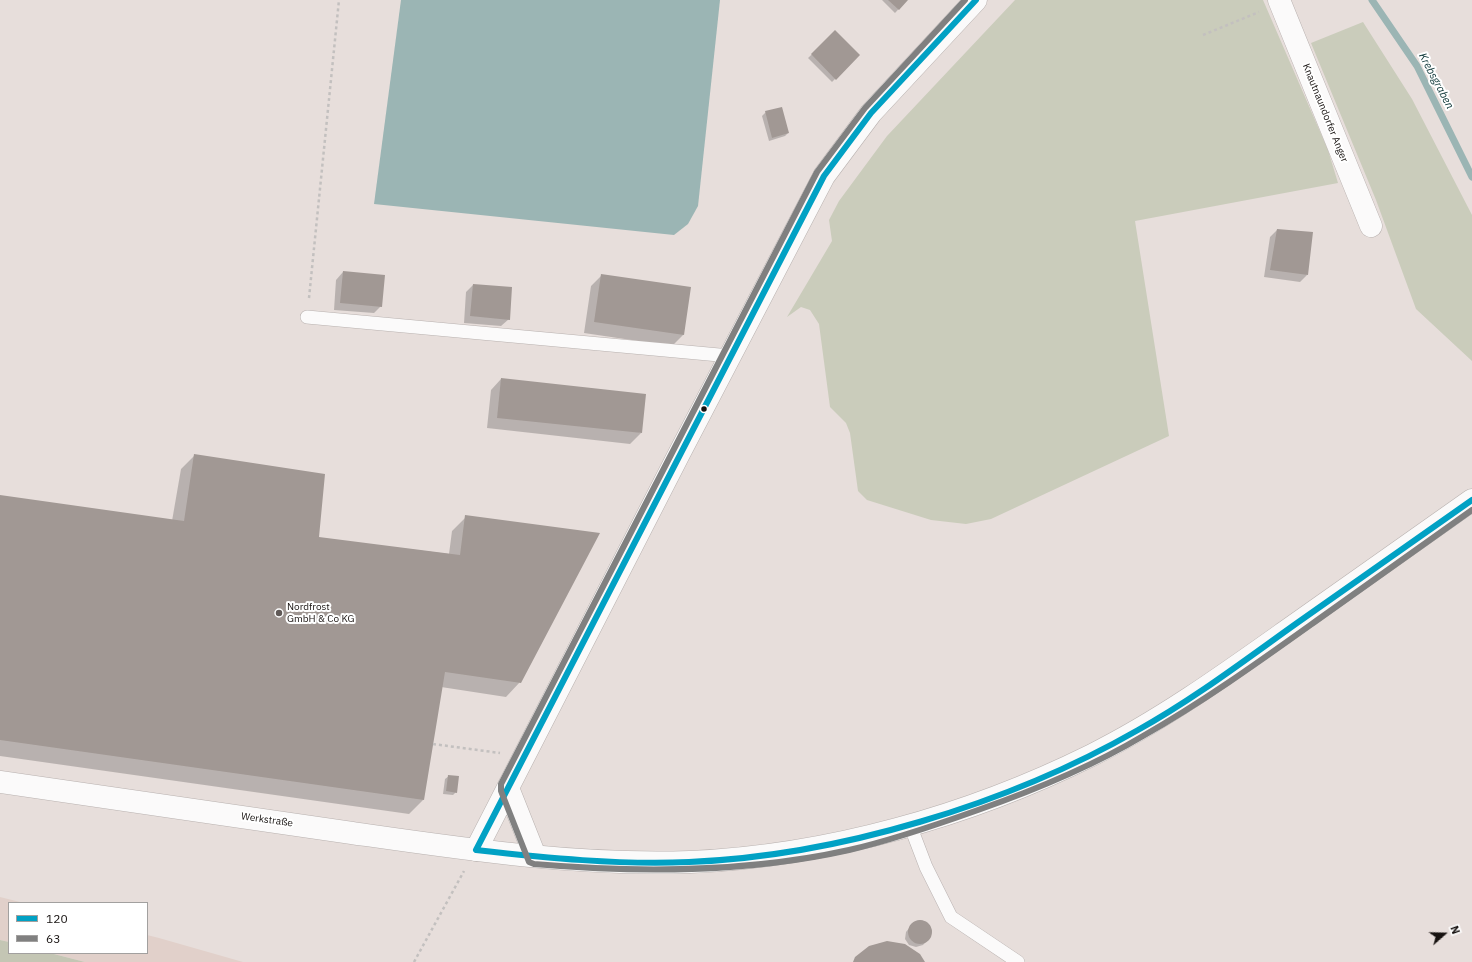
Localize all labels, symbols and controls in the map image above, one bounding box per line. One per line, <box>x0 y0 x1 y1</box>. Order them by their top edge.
water label: Krebsgraben <box>1416 51 1456 111</box>
street label: Knautnaundorfer Anger <box>1300 62 1350 164</box>
unlabelled marker <box>699 404 709 414</box>
place label: Nordfrost GmbH & Co KG <box>287 601 354 624</box>
marker: Nordfrost GmbH & Co KG <box>274 608 284 618</box>
street label: Werkstraße <box>240 810 294 830</box>
legend <box>8 902 148 954</box>
text: 120 <box>46 911 68 926</box>
north arrow <box>1424 914 1464 954</box>
text: N <box>1447 924 1463 936</box>
text: 63 <box>46 931 60 946</box>

